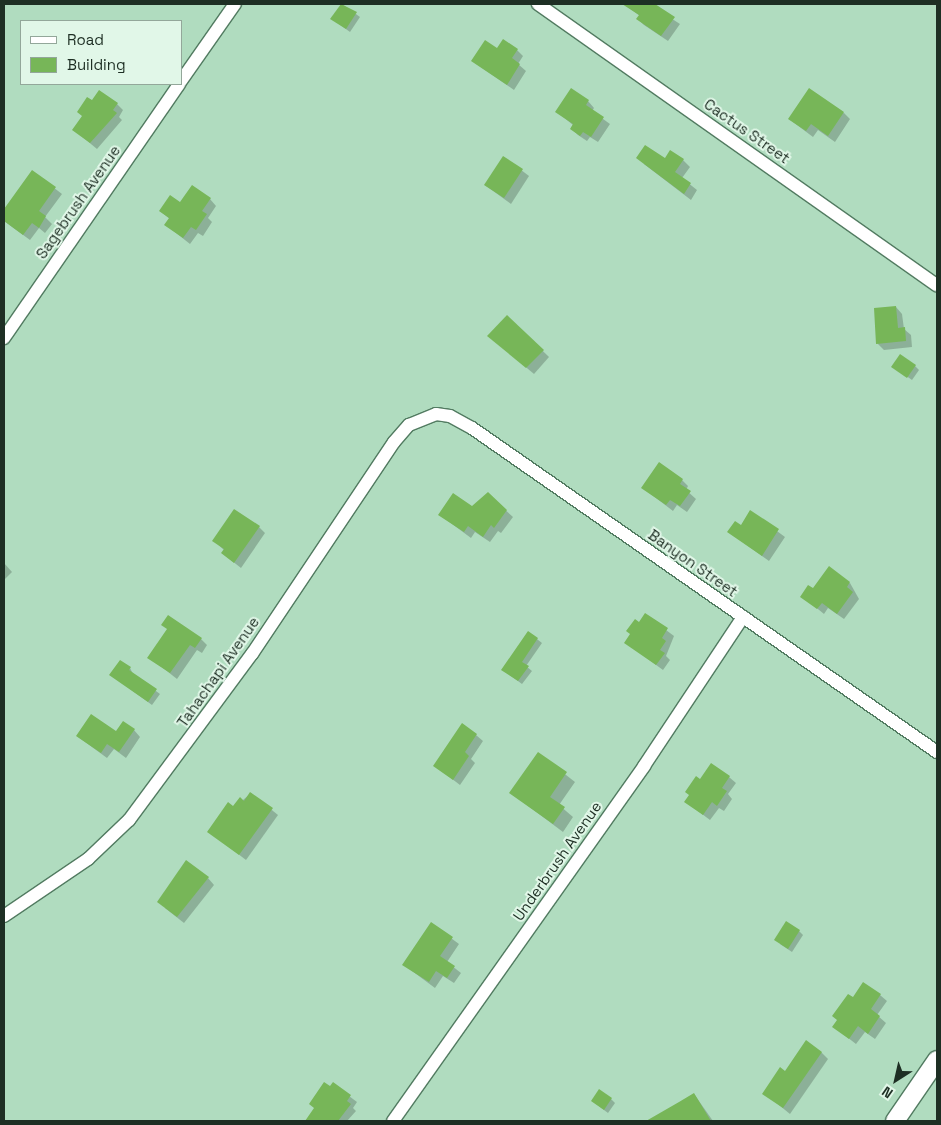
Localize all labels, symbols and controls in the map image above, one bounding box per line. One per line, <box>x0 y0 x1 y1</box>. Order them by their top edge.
legend <box>20 20 182 85</box>
text: Road <box>67 30 104 49</box>
text: Building <box>67 55 126 74</box>
street label: Cactus Street <box>701 95 793 167</box>
street label: Sagebrush Avenue <box>32 142 124 262</box>
street label: Banyon Street <box>645 526 741 600</box>
street label: Tahachapi Avenue <box>173 613 263 731</box>
street label: Underbrush Avenue <box>509 798 605 924</box>
north arrow <box>871 1055 921 1105</box>
text: N <box>878 1082 896 1102</box>

